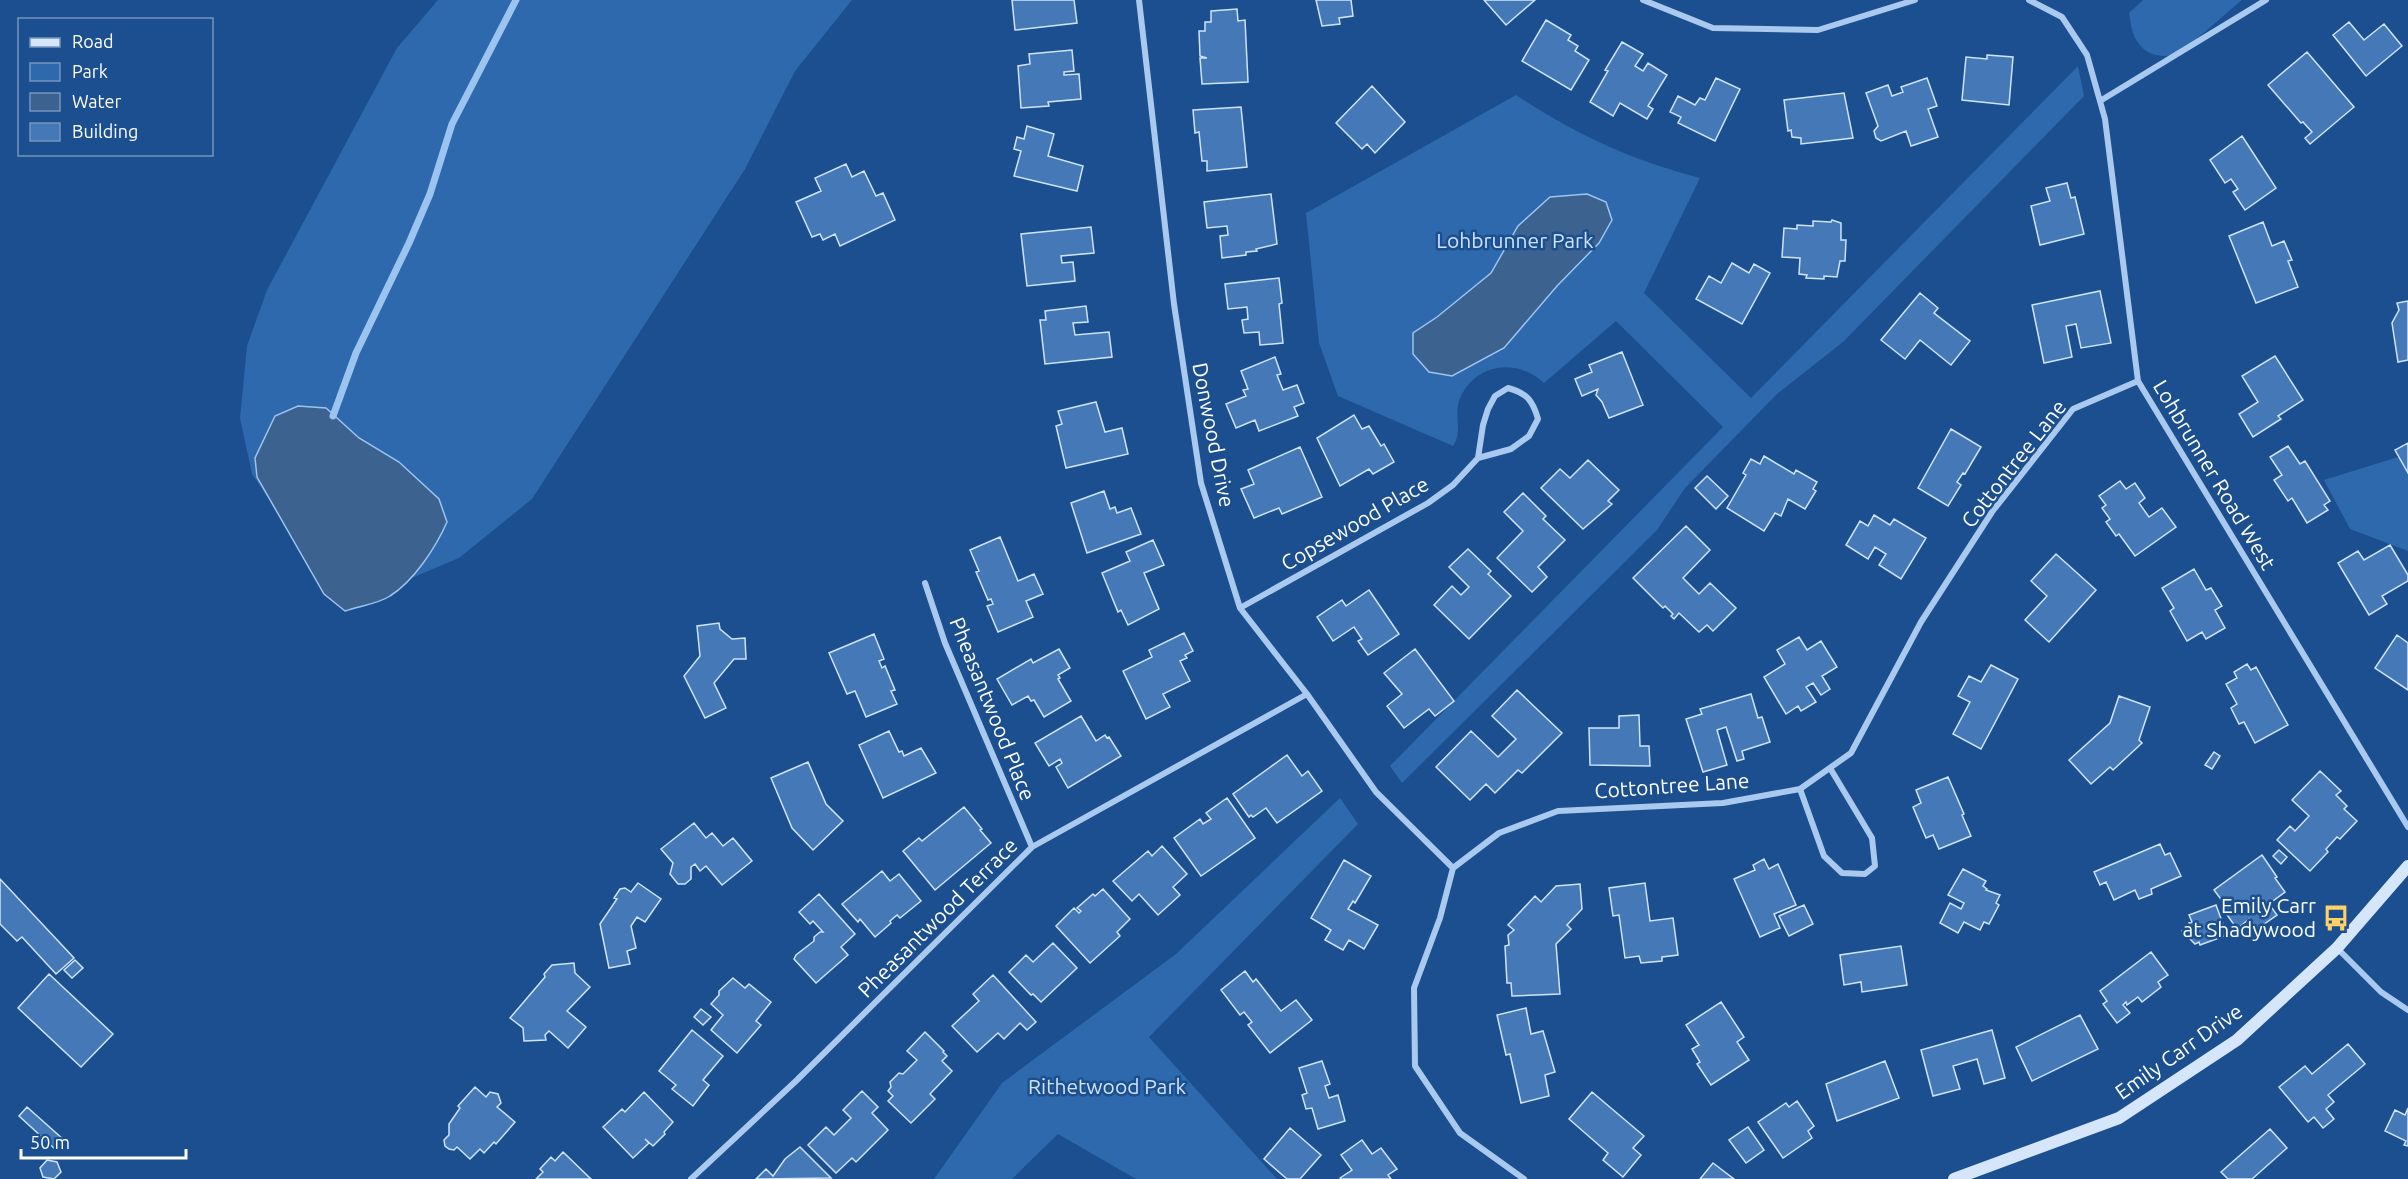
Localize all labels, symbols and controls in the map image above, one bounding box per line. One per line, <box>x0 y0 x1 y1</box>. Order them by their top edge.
legend <box>18 18 213 156</box>
text: Road <box>72 31 114 51</box>
text: Park <box>72 61 108 81</box>
text: Water <box>72 91 122 111</box>
text: Building <box>72 121 138 141</box>
park label: Lohbrunner Park <box>1436 228 1594 252</box>
street label: Donwood Drive <box>1188 361 1240 509</box>
street label: Lohbrunner Road West <box>2149 375 2281 574</box>
street label: Cottontree Lane <box>1956 395 2070 532</box>
street label: Copsewood Place <box>1277 471 1432 575</box>
street label: Pheasantwood Place <box>945 614 1041 804</box>
street label: Cottontree Lane <box>1594 768 1750 802</box>
street label: Pheasantwood Terrace <box>853 833 1022 1002</box>
place label: Emily Carr at Shadywood <box>2182 893 2316 941</box>
bus stop icon: Emily Carr at Shadywood <box>2321 903 2351 933</box>
street label: Emily Carr Drive <box>2110 998 2247 1104</box>
park label: Rithetwood Park <box>1028 1074 1186 1098</box>
scale bar <box>21 1122 186 1160</box>
text: 50 m <box>30 1132 70 1152</box>

